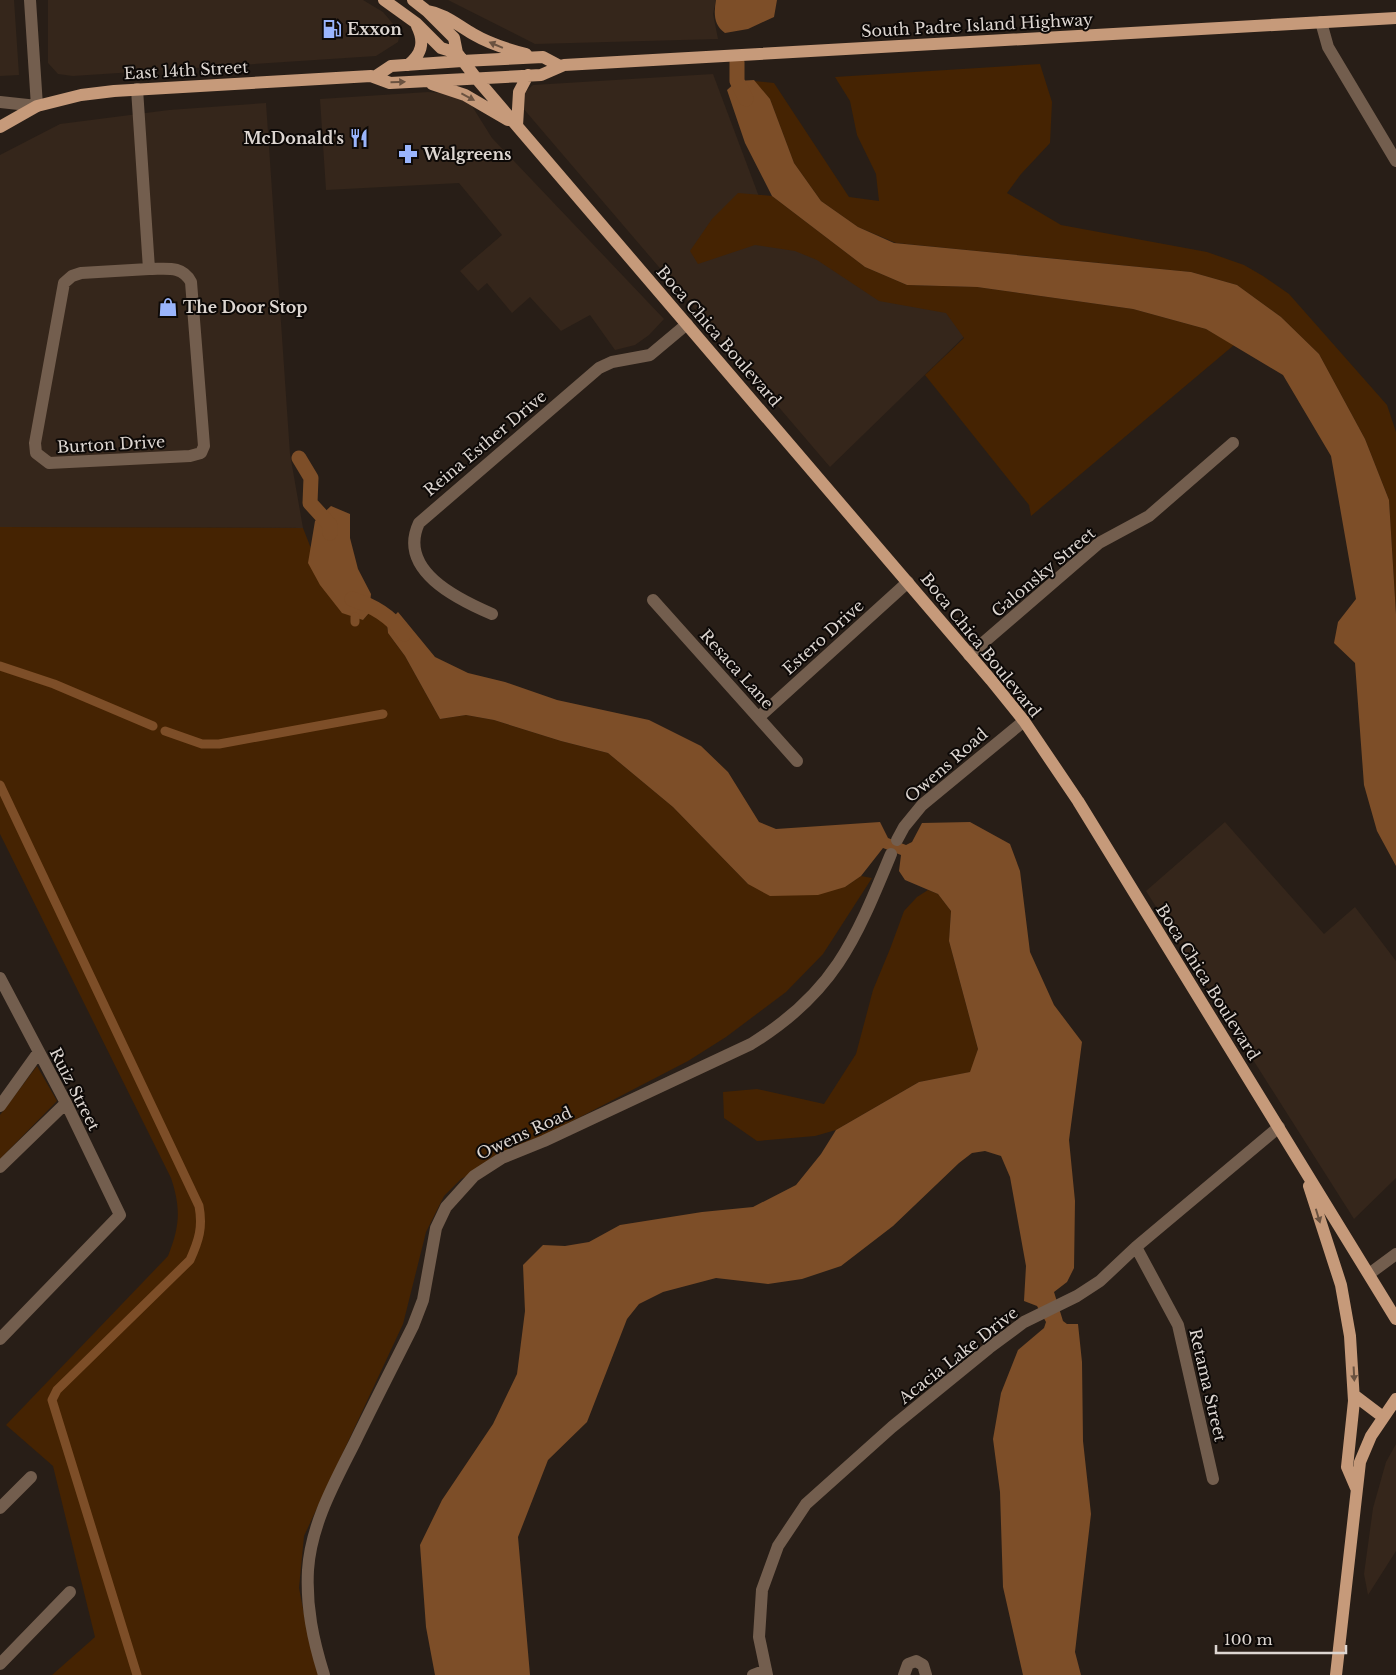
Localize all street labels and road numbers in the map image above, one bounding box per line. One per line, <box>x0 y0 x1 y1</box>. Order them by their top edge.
street label: South Padre Island Highway <box>861 9 1094 41</box>
street label: East 14th Street <box>123 57 249 83</box>
street label: Boca Chica Boulevard <box>652 261 786 411</box>
street label: Reina Esther Drive <box>420 386 550 500</box>
street label: Burton Drive <box>56 431 166 457</box>
street label: Galonsky Street <box>987 523 1099 621</box>
street label: Boca Chica Boulevard <box>917 569 1046 721</box>
street label: Estero Drive <box>778 595 868 679</box>
street label: Resaca Lane <box>696 625 778 713</box>
street label: Owens Road <box>901 723 992 806</box>
street label: Boca Chica Boulevard <box>1152 900 1264 1064</box>
street label: Ruiz Street <box>46 1044 104 1134</box>
street label: Owens Road <box>473 1102 575 1164</box>
street label: Acacia Lake Drive <box>893 1302 1022 1408</box>
street label: Retama Street <box>1185 1327 1231 1443</box>

